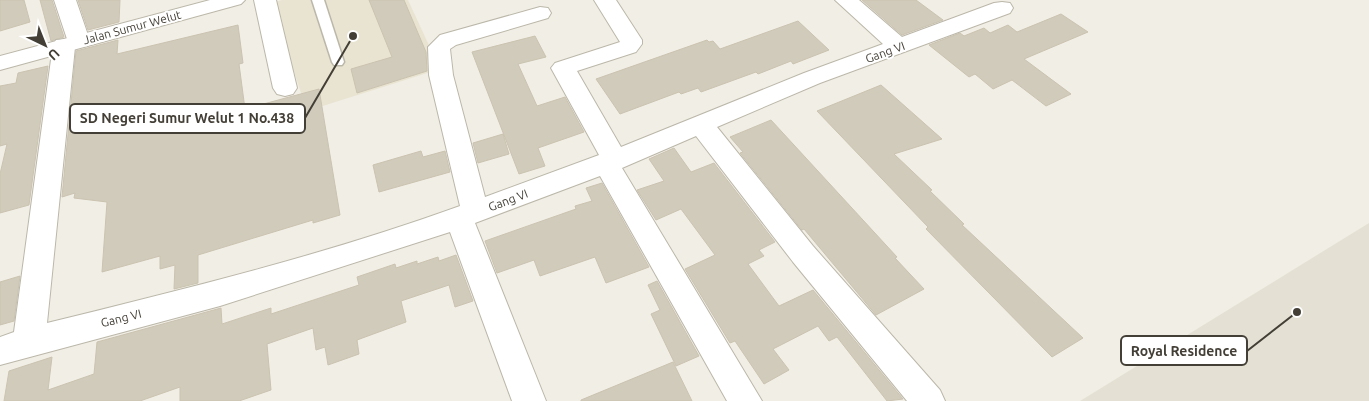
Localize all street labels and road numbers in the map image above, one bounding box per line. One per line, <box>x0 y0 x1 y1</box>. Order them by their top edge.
street label: Jalan Sumur Welut <box>82 8 183 46</box>
street label: Gang VI <box>863 39 907 65</box>
street label: Gang VI <box>486 187 530 213</box>
street label: Gang VI <box>99 307 143 329</box>

